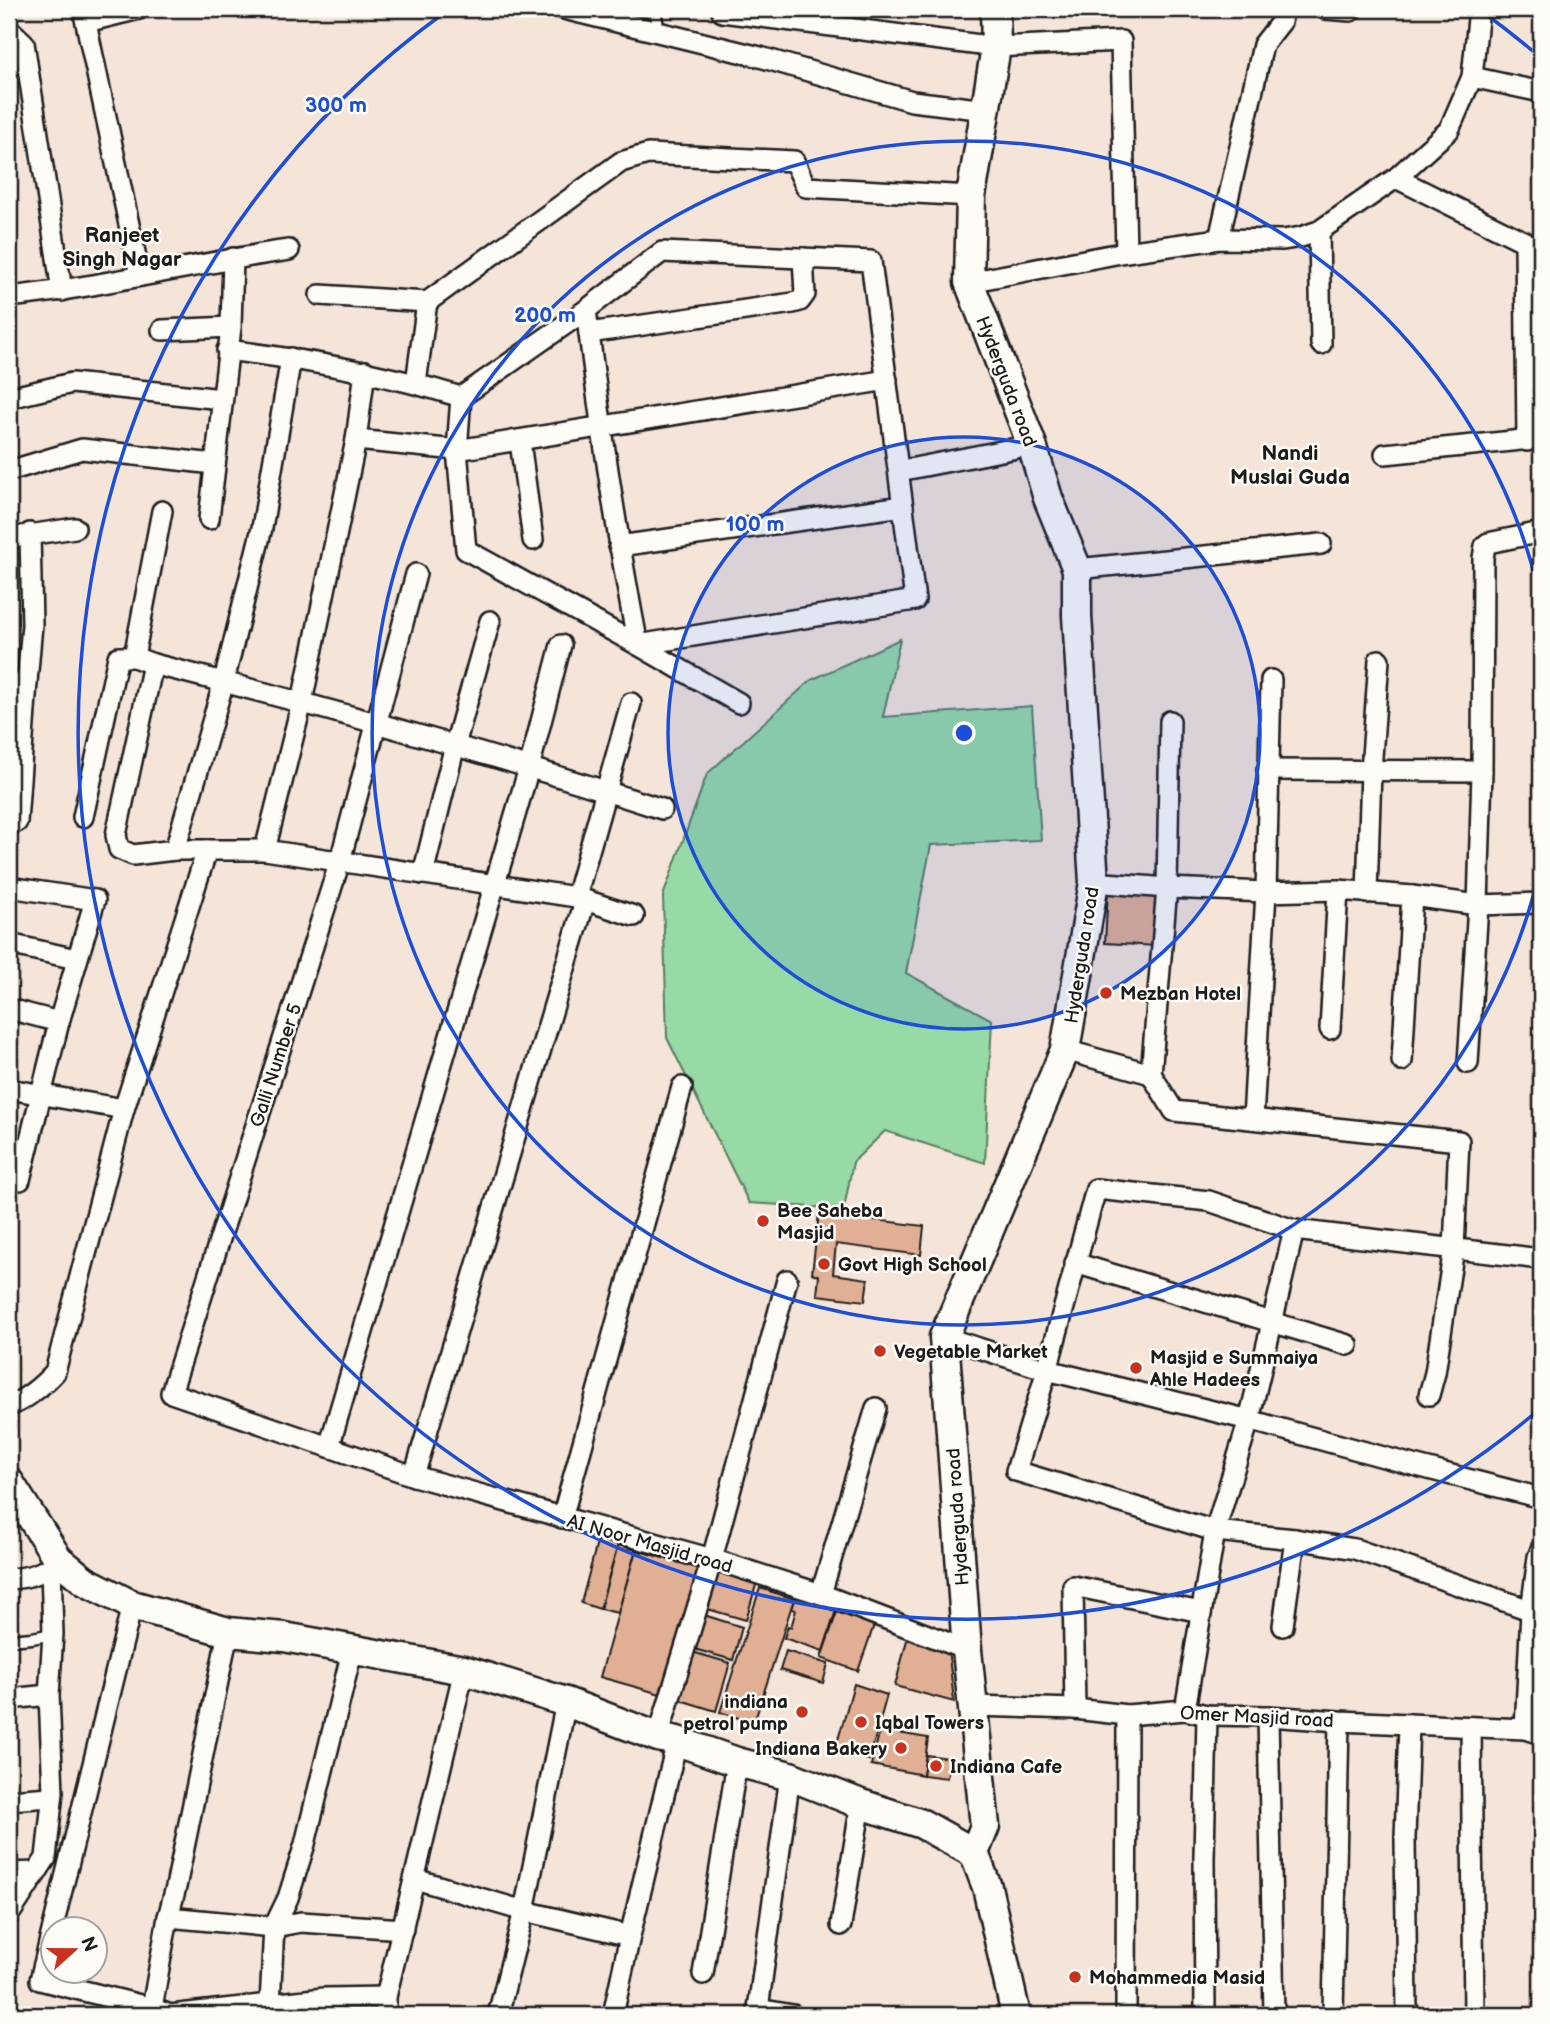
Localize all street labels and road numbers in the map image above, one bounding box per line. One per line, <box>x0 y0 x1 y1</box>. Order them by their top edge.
street label: Hyderguda road <box>970 313 1041 450</box>
street label: Hyderguda road <box>1060 885 1105 1025</box>
street label: Galli Number 5 <box>246 1001 307 1130</box>
street label: Hyderguda road <box>942 1447 975 1586</box>
street label: AI Noor Masjid road <box>564 1510 735 1579</box>
street label: Omer Masjid road <box>1179 1702 1334 1733</box>

